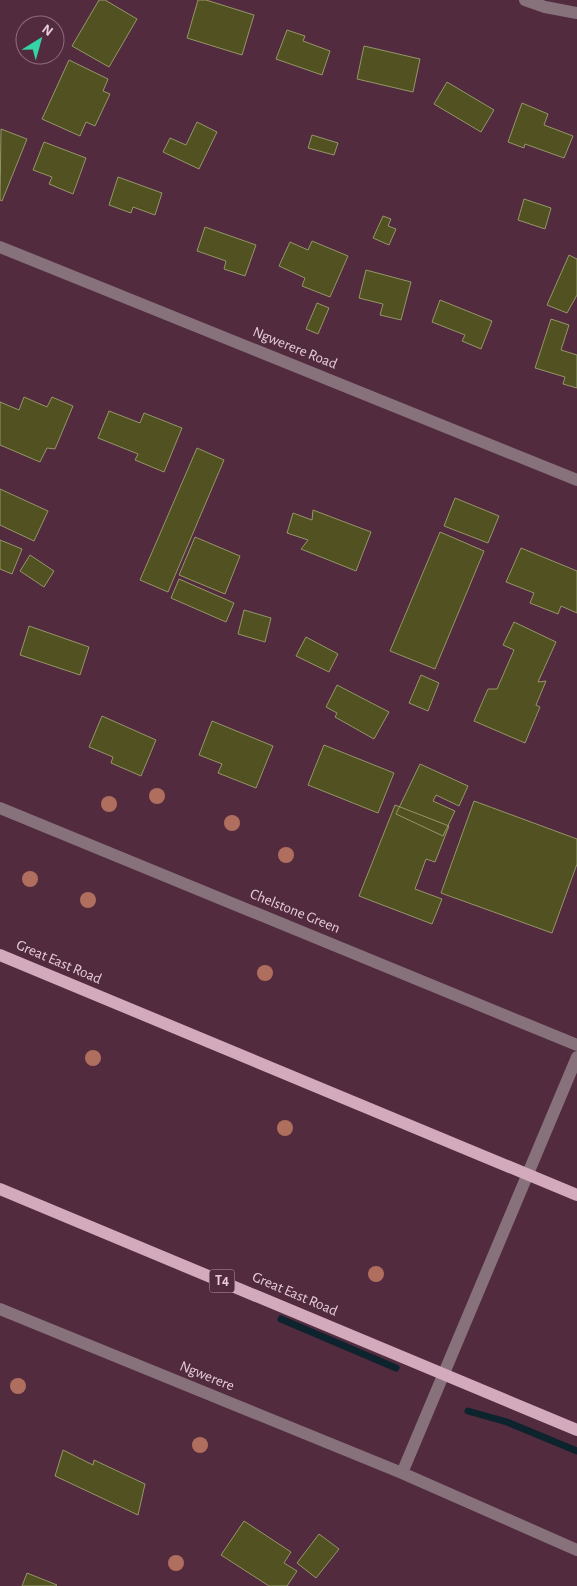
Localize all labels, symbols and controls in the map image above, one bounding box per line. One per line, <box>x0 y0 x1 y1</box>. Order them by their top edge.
north arrow <box>15 15 65 65</box>
text: N <box>39 22 55 39</box>
street label: Ngwerere Road <box>251 324 340 372</box>
street label: Chelstone Green <box>248 886 342 936</box>
street label: Great East Road <box>14 937 104 987</box>
street label: Great East Road <box>250 1269 340 1319</box>
road number: T4 <box>210 1270 234 1292</box>
street label: Ngwerere <box>178 1358 237 1394</box>

